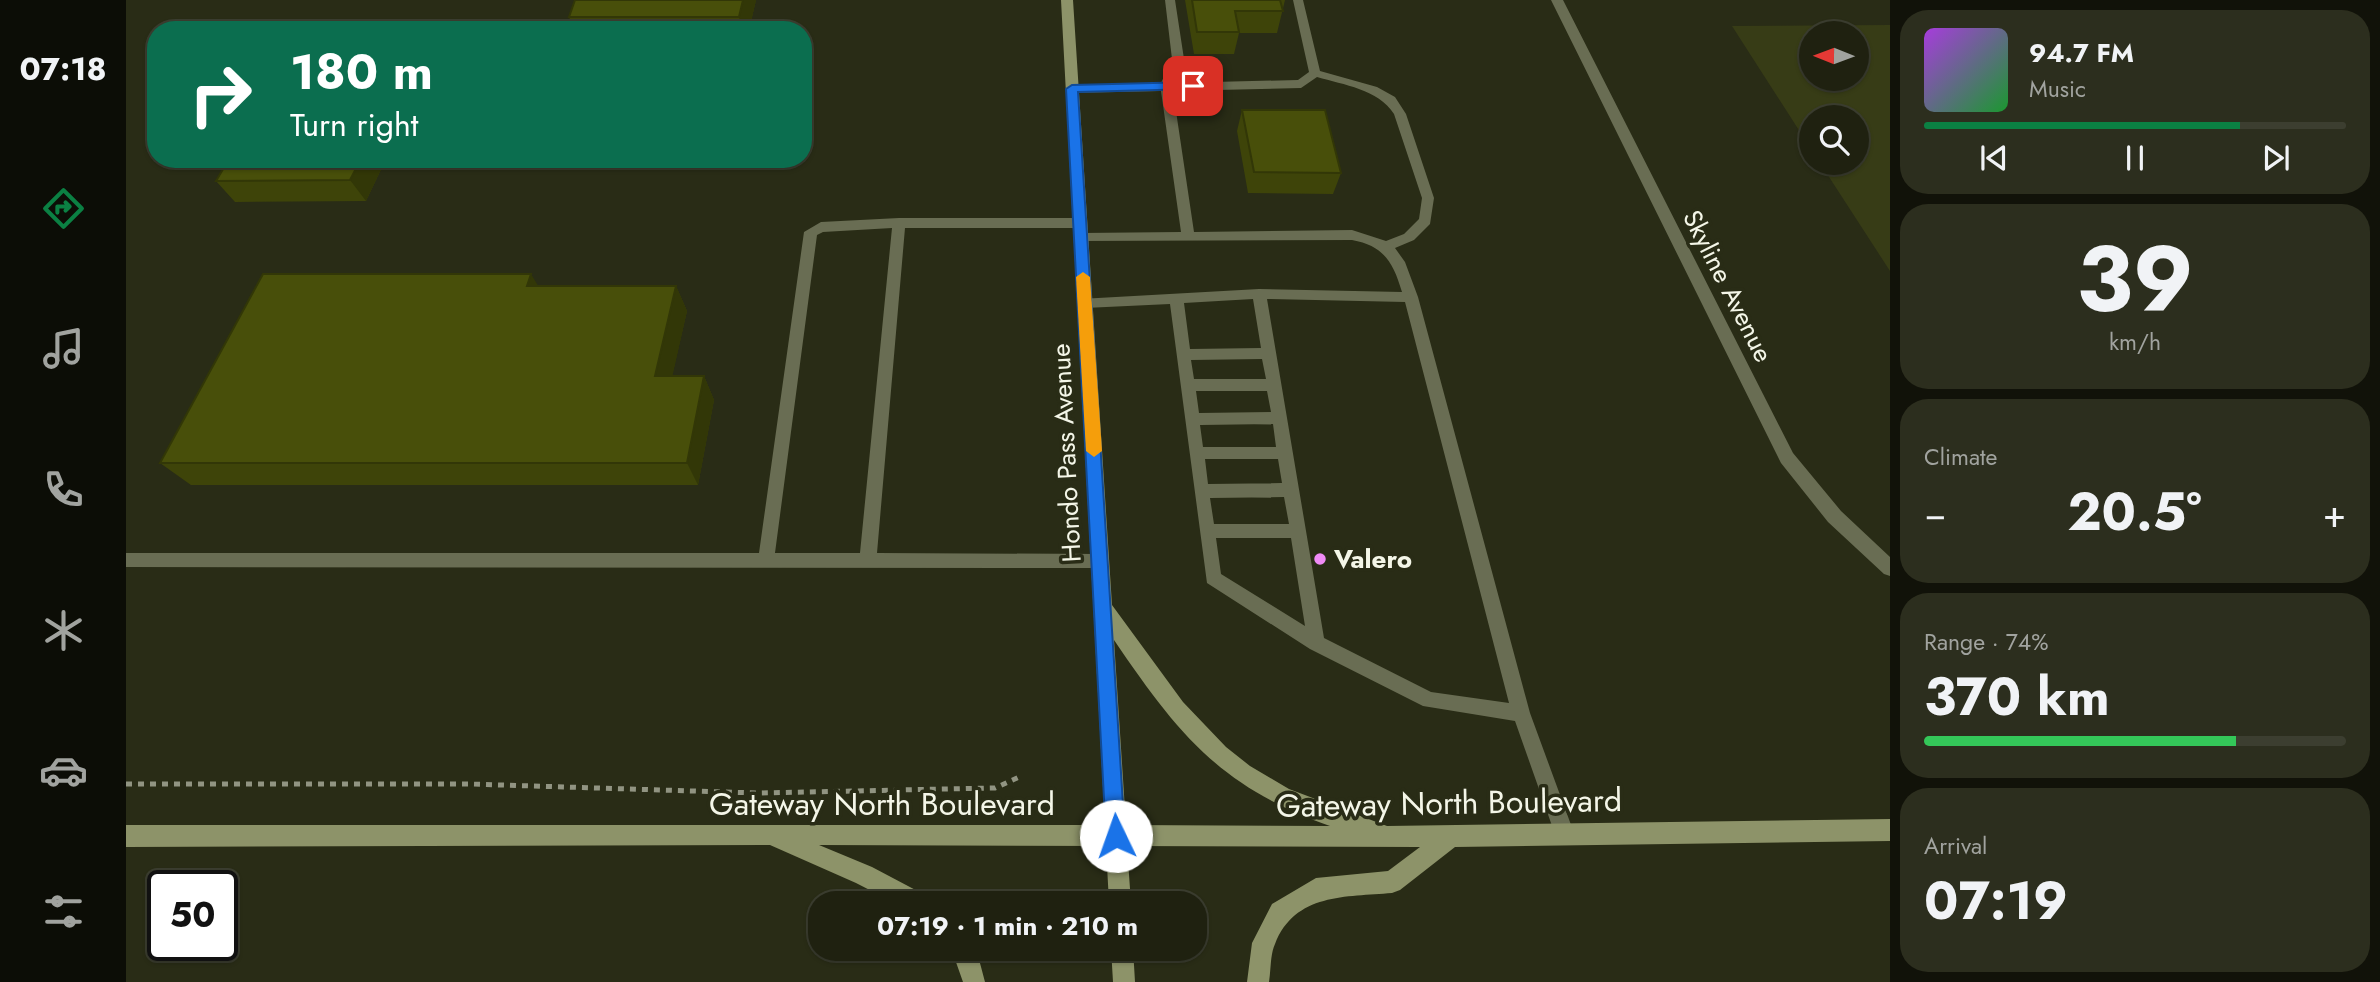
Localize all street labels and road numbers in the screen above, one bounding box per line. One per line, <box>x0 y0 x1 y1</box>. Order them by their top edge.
street label: Skyline Avenue <box>1673 203 1783 369</box>
street label: Hondo Pass Avenue <box>1041 343 1091 563</box>
street label: Gateway North Boulevard <box>1276 777 1622 829</box>
street label: Gateway North Boulevard <box>709 781 1055 827</box>

